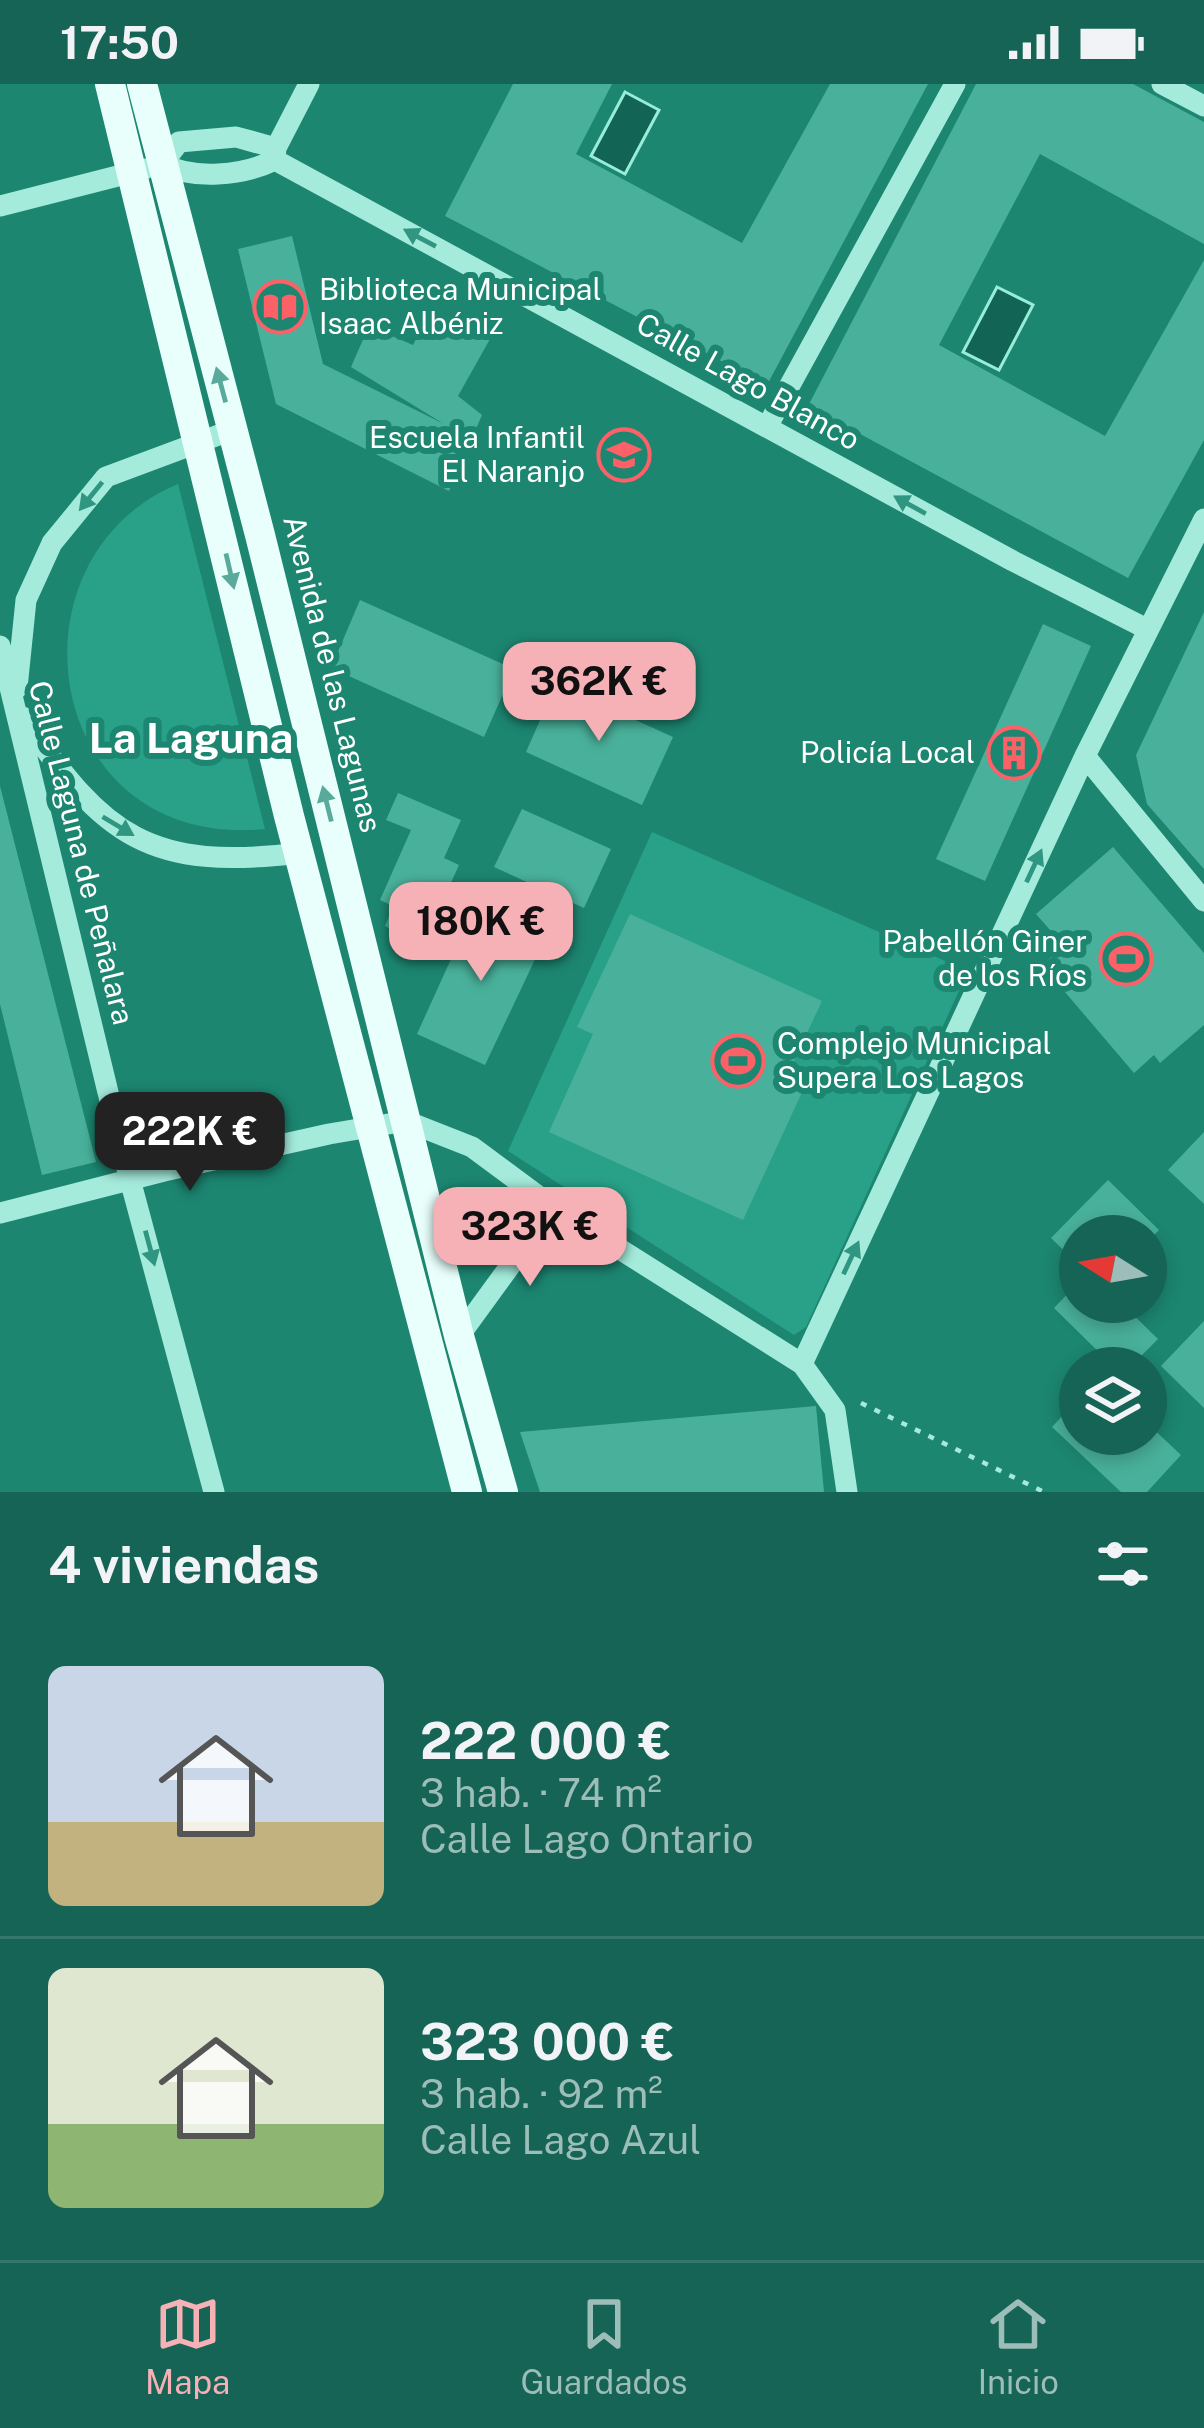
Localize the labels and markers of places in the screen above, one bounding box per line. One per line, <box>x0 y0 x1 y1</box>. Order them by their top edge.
place label: Biblioteca Municipal Isaac Albéniz <box>319 271 602 341</box>
library icon: Biblioteca Municipal Isaac Albéniz <box>252 279 308 335</box>
place label: Escuela Infantil El Naranjo <box>369 419 585 489</box>
school or university icon: Escuela Infantil El Naranjo <box>596 427 652 483</box>
pin: 362K € <box>501 642 697 744</box>
building icon: Policía Local <box>986 725 1042 781</box>
place label: Policía Local <box>800 734 975 770</box>
pin: 180K € <box>383 882 579 984</box>
place label: Pabellón Giner de los Ríos <box>883 923 1087 993</box>
sports icon: Pabellón Giner de los Ríos <box>1098 931 1154 987</box>
place label: Complejo Municipal Supera Los Lagos <box>777 1025 1052 1095</box>
sports icon: Complejo Municipal Supera Los Lagos <box>710 1033 766 1089</box>
pin: 222K € <box>92 1092 288 1194</box>
pin: 323K € <box>432 1187 628 1289</box>

